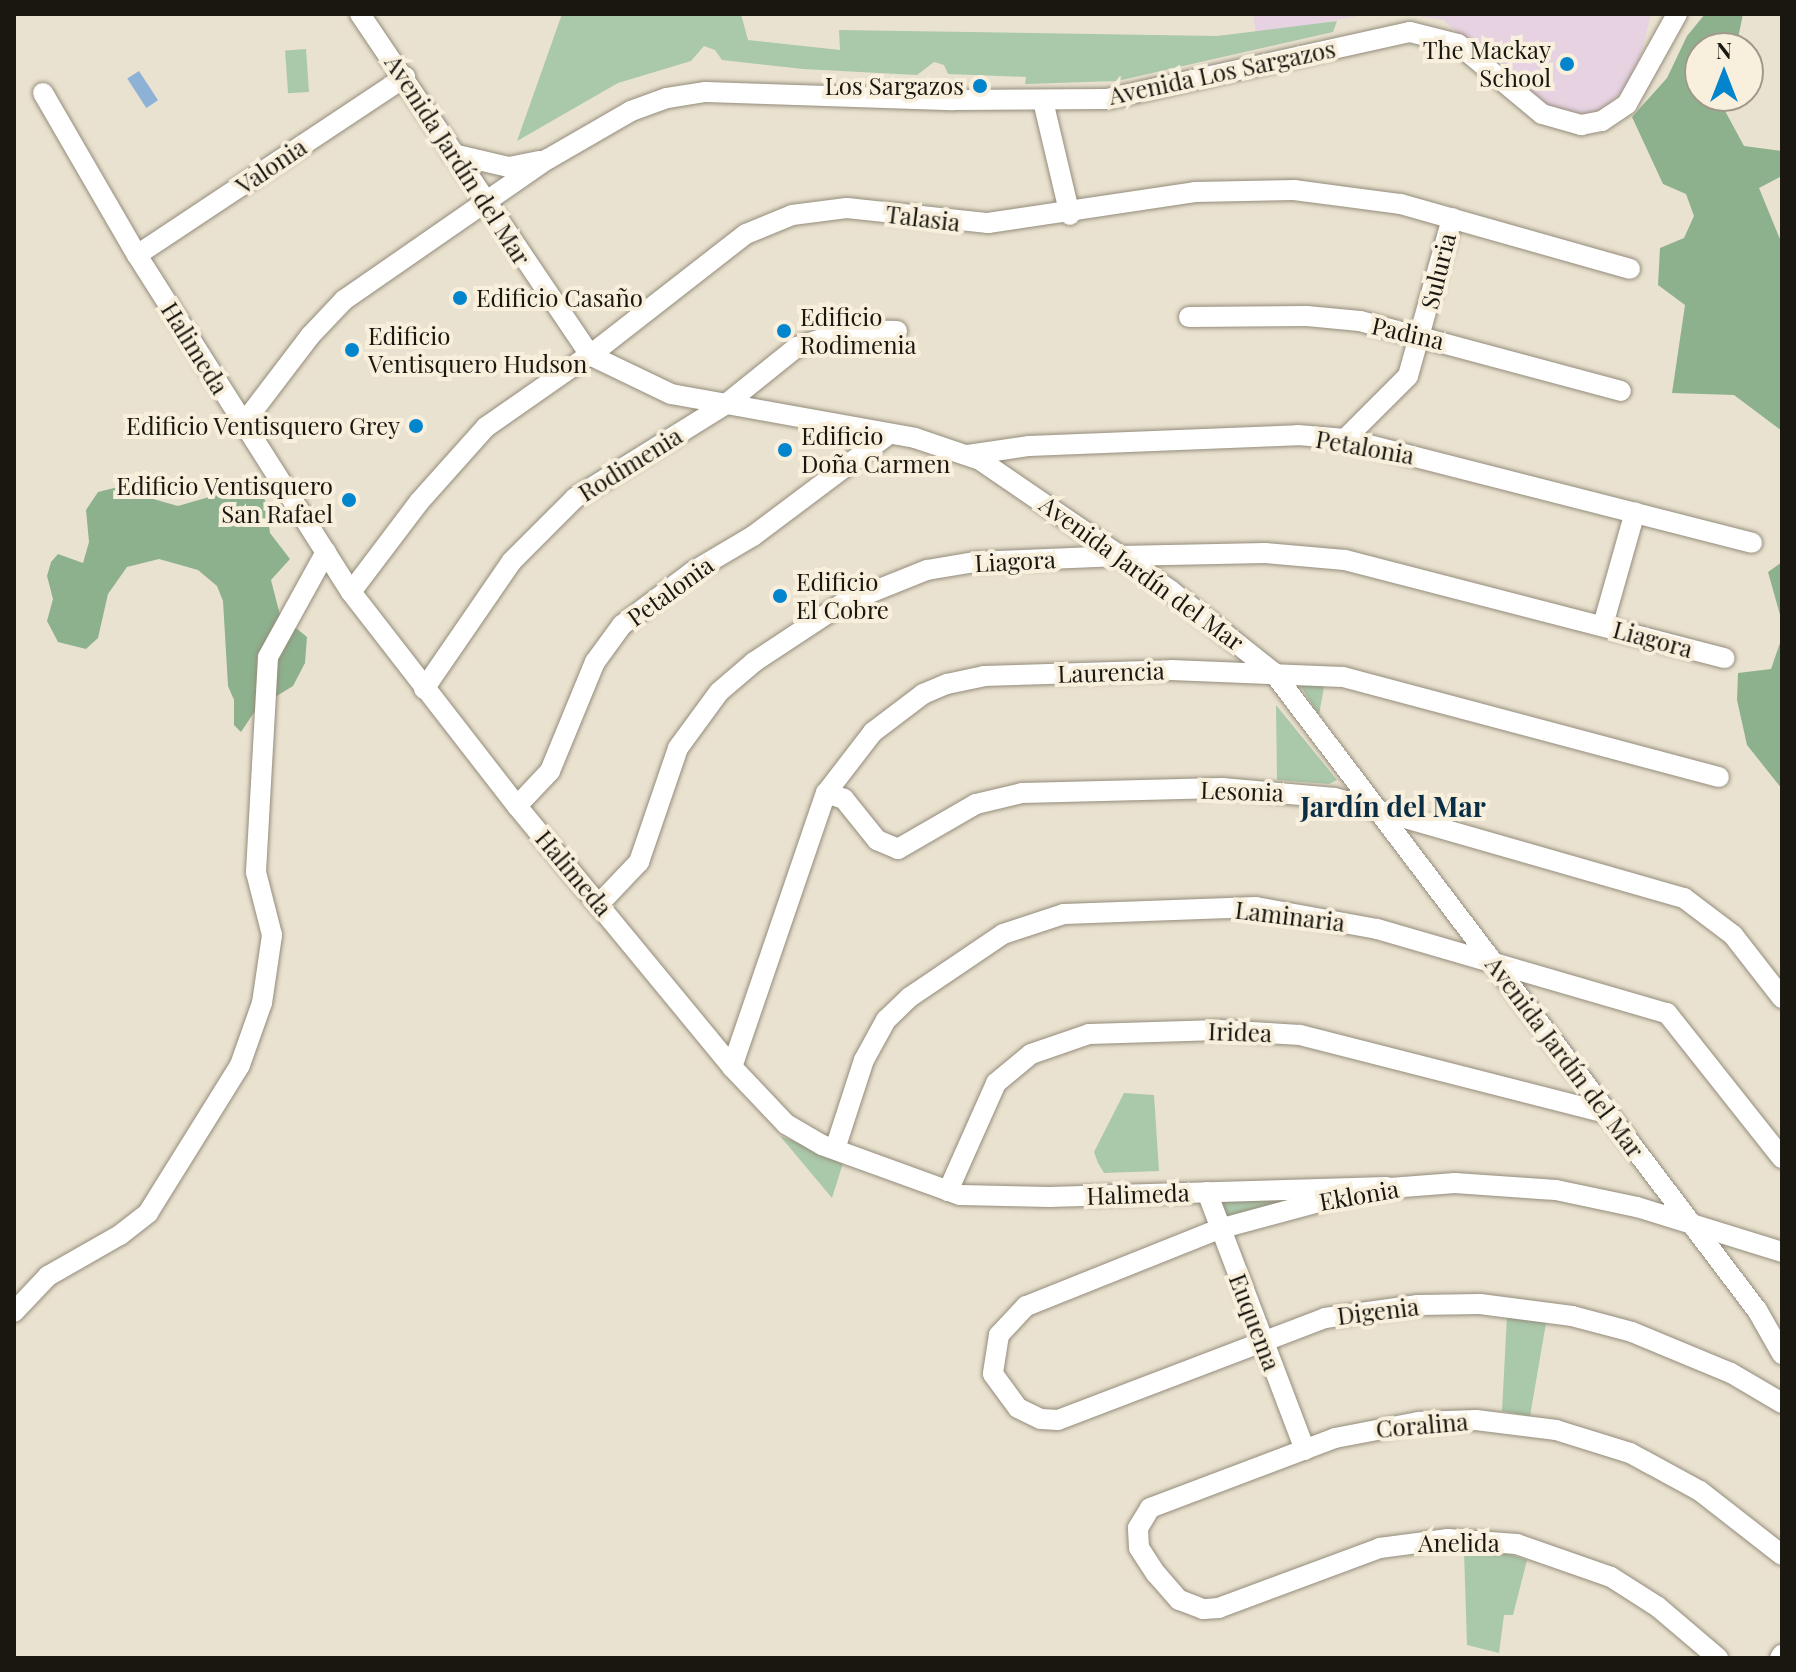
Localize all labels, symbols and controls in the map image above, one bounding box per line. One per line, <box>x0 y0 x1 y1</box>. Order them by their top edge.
north arrow <box>1684 32 1764 112</box>
street label: Avenida Los Sargazos <box>1106 34 1338 110</box>
text: N <box>1716 35 1732 65</box>
place label: The Mackay School <box>1423 36 1551 92</box>
street label: Avenida Jardín del Mar <box>379 49 537 271</box>
marker: The Mackay School <box>1558 55 1576 73</box>
place label: Los Sargazos <box>825 72 964 100</box>
marker: Los Sargazos <box>971 77 989 95</box>
street label: Valonia <box>230 132 312 200</box>
street label: Talasia <box>884 199 962 237</box>
street label: Suluria <box>1415 230 1461 312</box>
place label: Edificio Casaño <box>476 284 643 312</box>
marker: Edificio Casaño <box>451 289 469 307</box>
street label: Halimeda <box>155 297 235 399</box>
place label: Edificio Rodimenia <box>800 303 916 359</box>
street label: Padina <box>1369 311 1447 355</box>
place label: Edificio Ventisquero Hudson <box>368 322 587 378</box>
marker: Edificio Rodimenia <box>775 322 793 340</box>
marker: Edificio Ventisquero Hudson <box>343 341 361 359</box>
place label: Edificio Ventisquero Grey <box>125 412 400 440</box>
marker: Edificio Ventisquero Grey <box>407 417 425 435</box>
street label: Rodimenia <box>573 421 687 507</box>
place label: Edificio Doña Carmen <box>801 422 951 478</box>
street label: Petalonia <box>1314 424 1416 470</box>
marker: Edificio Doña Carmen <box>776 441 794 459</box>
place label: Edificio Ventisquero San Rafael <box>115 472 333 528</box>
street label: Avenida Jardín del Mar <box>1034 489 1250 657</box>
marker: Edificio Ventisquero San Rafael <box>340 491 358 509</box>
street label: Liagora <box>974 544 1056 578</box>
street label: Petalonia <box>621 550 719 632</box>
place label: Edificio El Cobre <box>796 568 889 624</box>
marker: Edificio El Cobre <box>771 587 789 605</box>
street label: Liagora <box>1610 615 1696 663</box>
street label: Laurencia <box>1057 656 1165 688</box>
street label: Lesonia <box>1200 775 1284 807</box>
district label: Jardín del Mar <box>1300 789 1486 823</box>
street label: Halimeda <box>530 824 618 922</box>
street label: Laminaria <box>1233 895 1347 937</box>
street label: Avenida Jardín del Mar <box>1480 950 1650 1164</box>
street label: Iridea <box>1208 1016 1272 1048</box>
street label: Eklonia <box>1317 1174 1401 1216</box>
street label: Halimeda <box>1086 1178 1190 1210</box>
street label: Euquema <box>1223 1269 1287 1375</box>
street label: Digenia <box>1335 1292 1421 1330</box>
street label: Coralina <box>1375 1407 1469 1443</box>
street label: Anelida <box>1418 1529 1500 1557</box>

